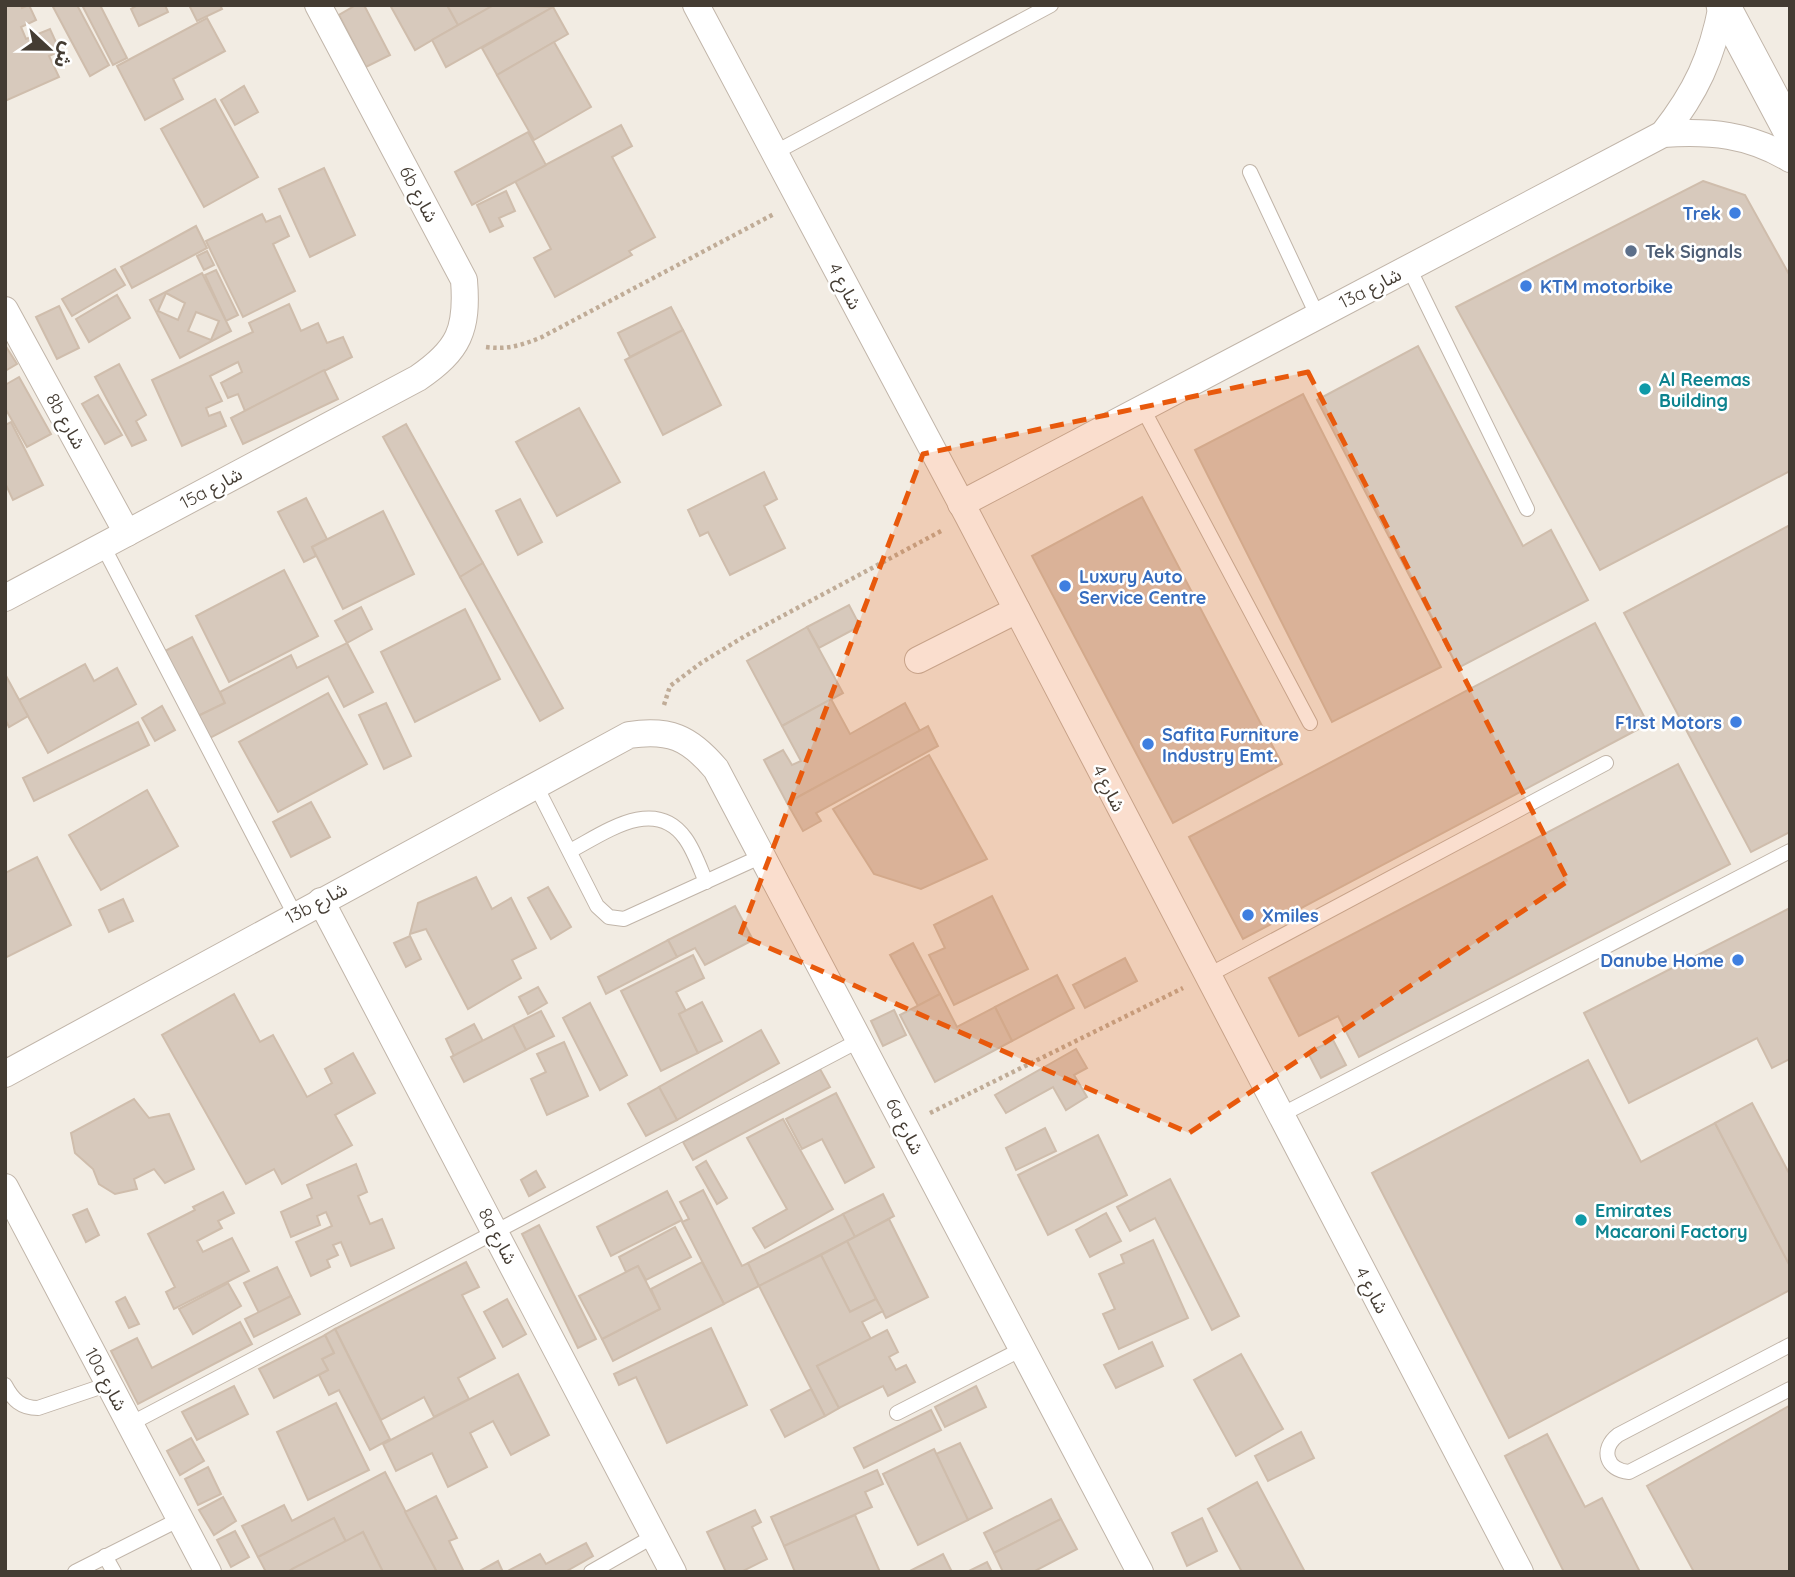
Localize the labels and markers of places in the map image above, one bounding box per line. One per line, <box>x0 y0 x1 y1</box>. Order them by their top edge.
place label: Trek <box>1683 202 1721 225</box>
marker: Trek <box>1727 205 1743 221</box>
place label: Tek Signals <box>1645 240 1742 263</box>
marker: Tek Signals <box>1623 243 1639 259</box>
place label: KTM motorbike <box>1540 275 1673 298</box>
marker: KTM motorbike <box>1518 278 1534 294</box>
place label: Al Reemas Building <box>1659 368 1751 412</box>
marker: Al Reemas Building <box>1637 381 1653 397</box>
place label: Luxury Auto Service Centre <box>1079 565 1207 609</box>
marker: Luxury Auto Service Centre <box>1057 578 1073 594</box>
place label: F1rst Motors <box>1615 711 1722 734</box>
marker: F1rst Motors <box>1728 714 1744 730</box>
place label: Safita Furniture Industry Emt. <box>1162 723 1299 767</box>
marker: Safita Furniture Industry Emt. <box>1140 736 1156 752</box>
place label: Xmiles <box>1262 904 1319 927</box>
marker: Xmiles <box>1240 907 1256 923</box>
place label: Danube Home <box>1600 949 1724 972</box>
marker: Danube Home <box>1730 952 1746 968</box>
place label: Emirates Macaroni Factory <box>1595 1199 1748 1243</box>
marker: Emirates Macaroni Factory <box>1573 1212 1589 1228</box>

